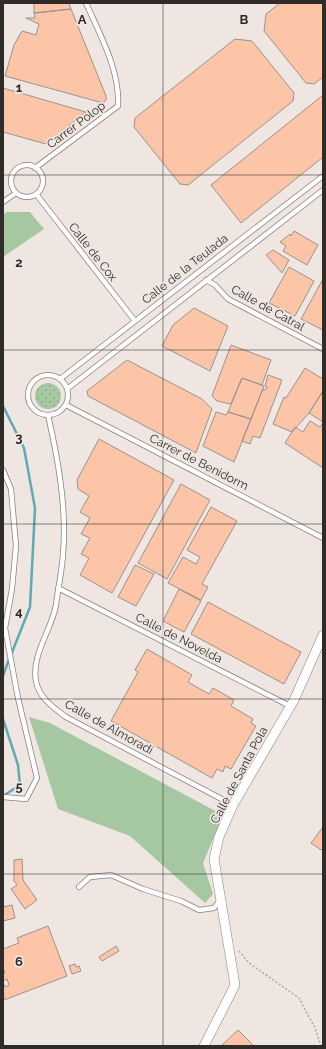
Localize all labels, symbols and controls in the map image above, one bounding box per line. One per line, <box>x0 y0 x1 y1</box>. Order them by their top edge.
text: A <box>78 12 87 27</box>
text: B <box>240 12 249 27</box>
text: 1 <box>16 80 23 95</box>
street label: Carrer Polop <box>44 99 108 151</box>
street label: Calle de Cox <box>66 220 120 284</box>
street label: Calle de la Teulada <box>139 231 231 307</box>
text: 2 <box>15 255 23 270</box>
street label: Calle de Catral <box>229 282 308 334</box>
text: 3 <box>15 430 23 445</box>
street label: Carrer de Benidorm <box>147 431 251 493</box>
text: 4 <box>15 604 23 619</box>
street label: Calle de Novelda <box>133 610 225 666</box>
street label: Calle de Almoradí <box>62 697 156 757</box>
street label: Calle de Santa Pola <box>208 724 270 826</box>
text: 5 <box>15 779 23 794</box>
text: 6 <box>15 954 23 969</box>

